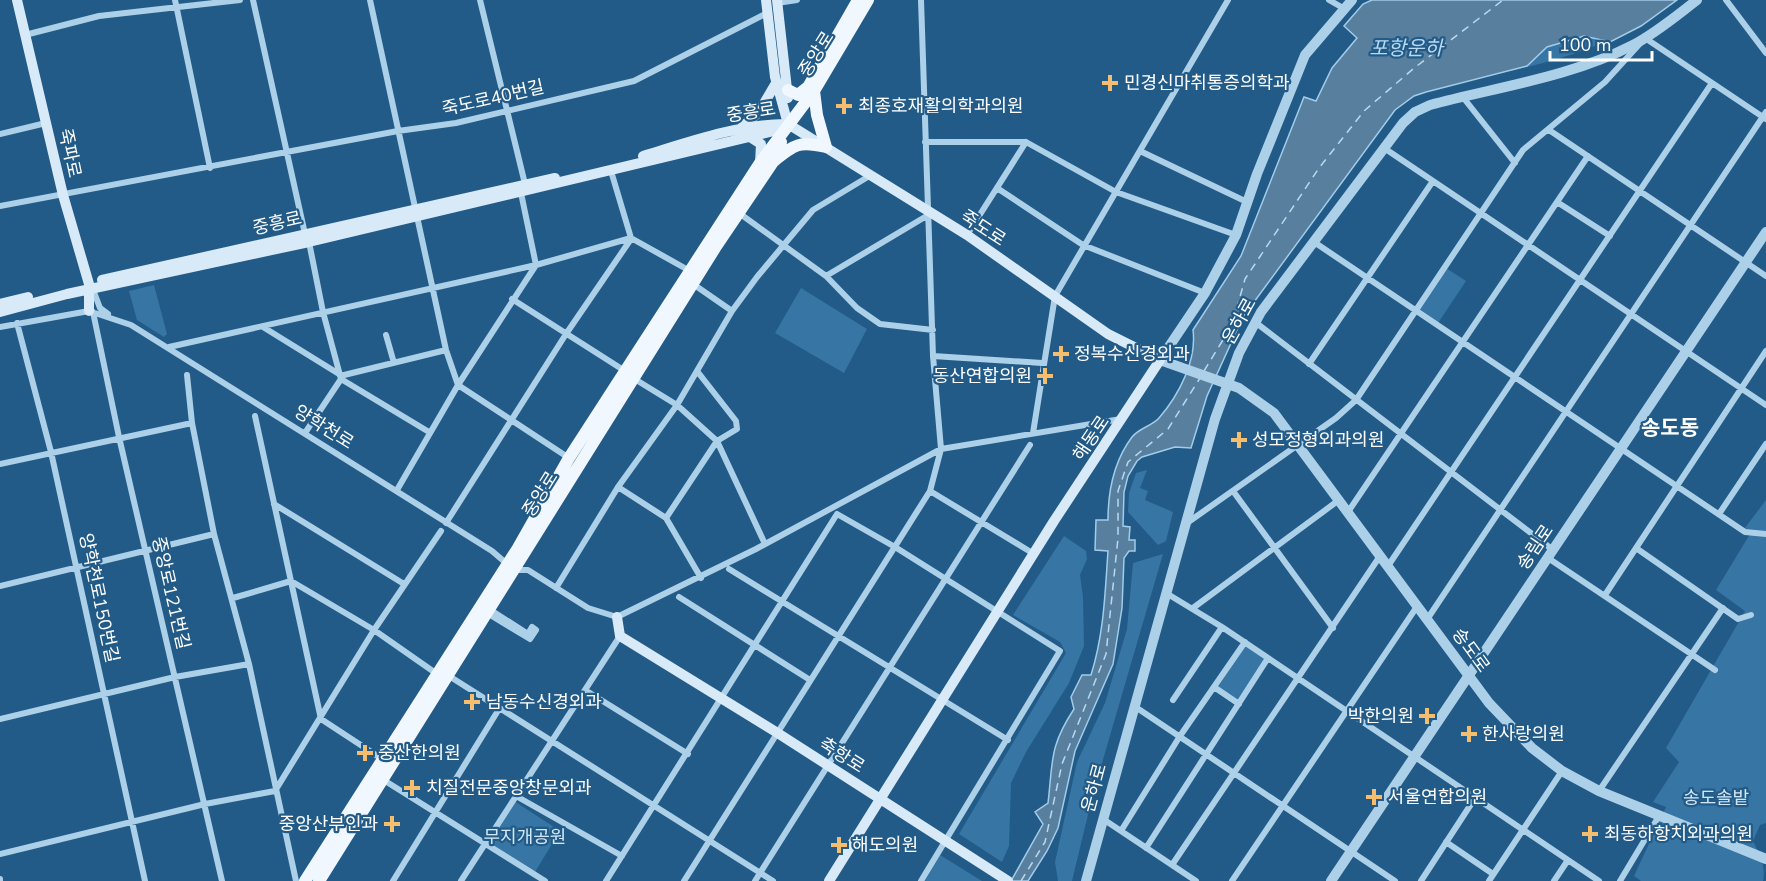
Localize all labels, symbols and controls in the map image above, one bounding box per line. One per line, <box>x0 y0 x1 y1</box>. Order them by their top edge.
scale bar <box>1550 24 1652 62</box>
street label: 중앙로 <box>793 27 839 81</box>
text: 100 m <box>1559 33 1611 57</box>
water label: 포항운하 <box>1369 35 1445 62</box>
place label: 민경신마취통증의학과 <box>1124 71 1290 95</box>
marker: 민경신마취통증의학과 <box>1101 74 1119 92</box>
street label: 죽도로40번길 <box>439 75 547 121</box>
place label: 최종호재활의학과의원 <box>858 94 1024 118</box>
street label: 중흥로 <box>725 96 777 128</box>
marker: 최종호재활의학과의원 <box>835 97 853 115</box>
street label: 죽파로 <box>53 126 87 180</box>
street label: 죽도로 <box>956 204 1010 252</box>
street label: 중흥로 <box>250 206 304 240</box>
street label: 운하로 <box>1216 293 1262 349</box>
place label: 정복수신경외과 <box>1074 342 1190 366</box>
marker: 정복수신경외과 <box>1052 345 1070 363</box>
place label: 동산연합의원 <box>933 364 1032 388</box>
marker: 동산연합의원 <box>1036 367 1054 385</box>
street label: 양학천로 <box>290 399 358 455</box>
street label: 해동로 <box>1067 411 1115 465</box>
district label: 송도동 <box>1641 414 1699 442</box>
place label: 성모정형외과의원 <box>1252 428 1384 452</box>
marker: 성모정형외과의원 <box>1230 431 1248 449</box>
street label: 중앙로 <box>517 467 563 521</box>
street label: 송림로 <box>1511 520 1559 574</box>
street label: 양학천로150번길 <box>74 531 124 665</box>
street label: 중앙로121번길 <box>146 534 196 652</box>
street label: 송도로 <box>1447 623 1495 677</box>
place label: 남동수신경외과 <box>486 690 602 714</box>
marker: 남동수신경외과 <box>463 693 481 711</box>
place label: 박한의원 <box>1348 704 1414 728</box>
marker: 박한의원 <box>1418 707 1436 725</box>
place label: 한사랑의원 <box>1482 722 1565 746</box>
marker: 한사랑의원 <box>1460 725 1478 743</box>
street label: 축항로 <box>815 732 869 778</box>
place label: 중산한의원 <box>378 741 461 765</box>
marker: 중산한의원 <box>356 744 374 762</box>
street label: 운하로 <box>1076 761 1112 815</box>
place label: 치질전문중앙창문외과 <box>426 776 592 800</box>
marker: 치질전문중앙창문외과 <box>403 779 421 797</box>
place label: 서울연합의원 <box>1388 785 1487 809</box>
park label: 송도솔밭 <box>1683 786 1750 810</box>
marker: 서울연합의원 <box>1365 788 1383 806</box>
place label: 중앙산부인과 <box>279 812 378 836</box>
marker: 중앙산부인과 <box>383 815 401 833</box>
place label: 최동하항치외과의원 <box>1604 822 1753 846</box>
park label: 무지개공원 <box>484 825 566 849</box>
marker: 최동하항치외과의원 <box>1581 825 1599 843</box>
place label: 해도의원 <box>852 833 918 857</box>
marker: 해도의원 <box>830 836 848 854</box>

